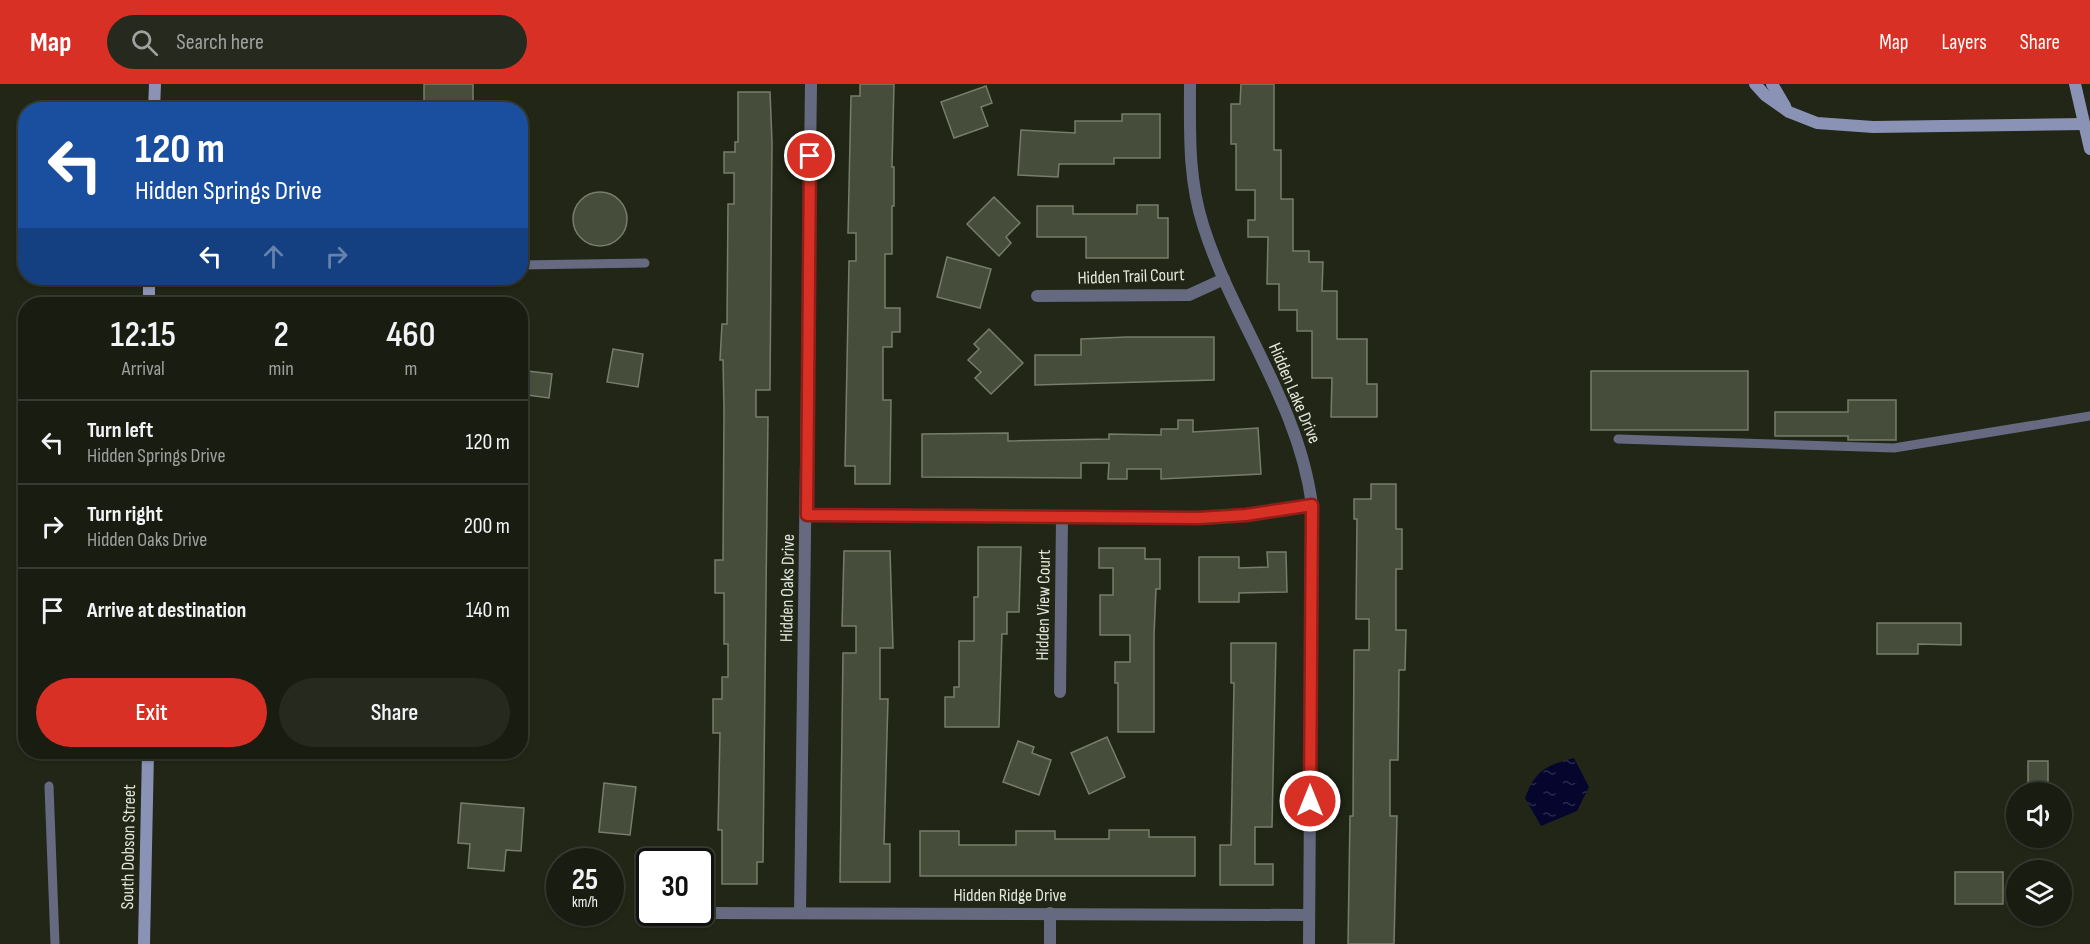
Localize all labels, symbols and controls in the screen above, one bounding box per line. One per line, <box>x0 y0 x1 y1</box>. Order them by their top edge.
search box <box>107 15 527 69</box>
text: Map <box>30 26 71 59</box>
icon: search <box>128 26 161 59</box>
text: Search here <box>176 29 264 56</box>
text: Map <box>1879 30 1908 55</box>
text: Layers <box>1941 30 1987 55</box>
text: Share <box>2020 30 2060 55</box>
text: 120 m <box>135 124 225 175</box>
icon: left <box>36 126 114 204</box>
pin <box>784 130 835 181</box>
icon: arrive <box>793 139 826 172</box>
text: Hidden Springs Drive <box>135 175 322 207</box>
icon: left <box>194 240 227 273</box>
icon: ahead <box>257 240 290 273</box>
icon: right <box>320 240 353 273</box>
street label: Hidden Trail Court <box>1077 264 1185 289</box>
text: 12:15 <box>111 314 176 357</box>
text: 2 <box>273 314 289 357</box>
text: 460 <box>386 314 435 357</box>
street label: Hidden Lake Drive <box>1264 340 1325 447</box>
text: Arrival <box>122 357 165 381</box>
text: min <box>269 357 294 381</box>
text: m <box>404 357 417 381</box>
text: Turn left <box>87 417 153 444</box>
icon: left <box>36 426 69 459</box>
text: 120 m <box>466 429 510 456</box>
text: Hidden Springs Drive <box>87 444 225 468</box>
text: Turn right <box>87 501 163 528</box>
icon: right <box>36 510 69 543</box>
text: 200 m <box>464 513 510 540</box>
text: Hidden Oaks Drive <box>87 528 207 552</box>
street label: Hidden Oaks Drive <box>776 534 799 642</box>
street label: Hidden View Court <box>1032 549 1055 661</box>
icon: arrive <box>36 594 69 627</box>
text: Arrive at destination <box>87 597 246 624</box>
text: 140 m <box>466 597 510 624</box>
button: Exit <box>36 678 267 747</box>
button: Share <box>279 678 510 747</box>
position arrow <box>1278 769 1342 833</box>
map controls <box>2006 782 2072 926</box>
button: sound <box>2006 782 2072 848</box>
street label: South Dobson Street <box>117 784 140 910</box>
speed limit sign: 30 <box>636 848 714 926</box>
button: layers <box>2006 860 2072 926</box>
text: 25 <box>572 862 598 898</box>
street label: Hidden Ridge Drive <box>953 885 1067 906</box>
text: km/h <box>572 893 598 912</box>

